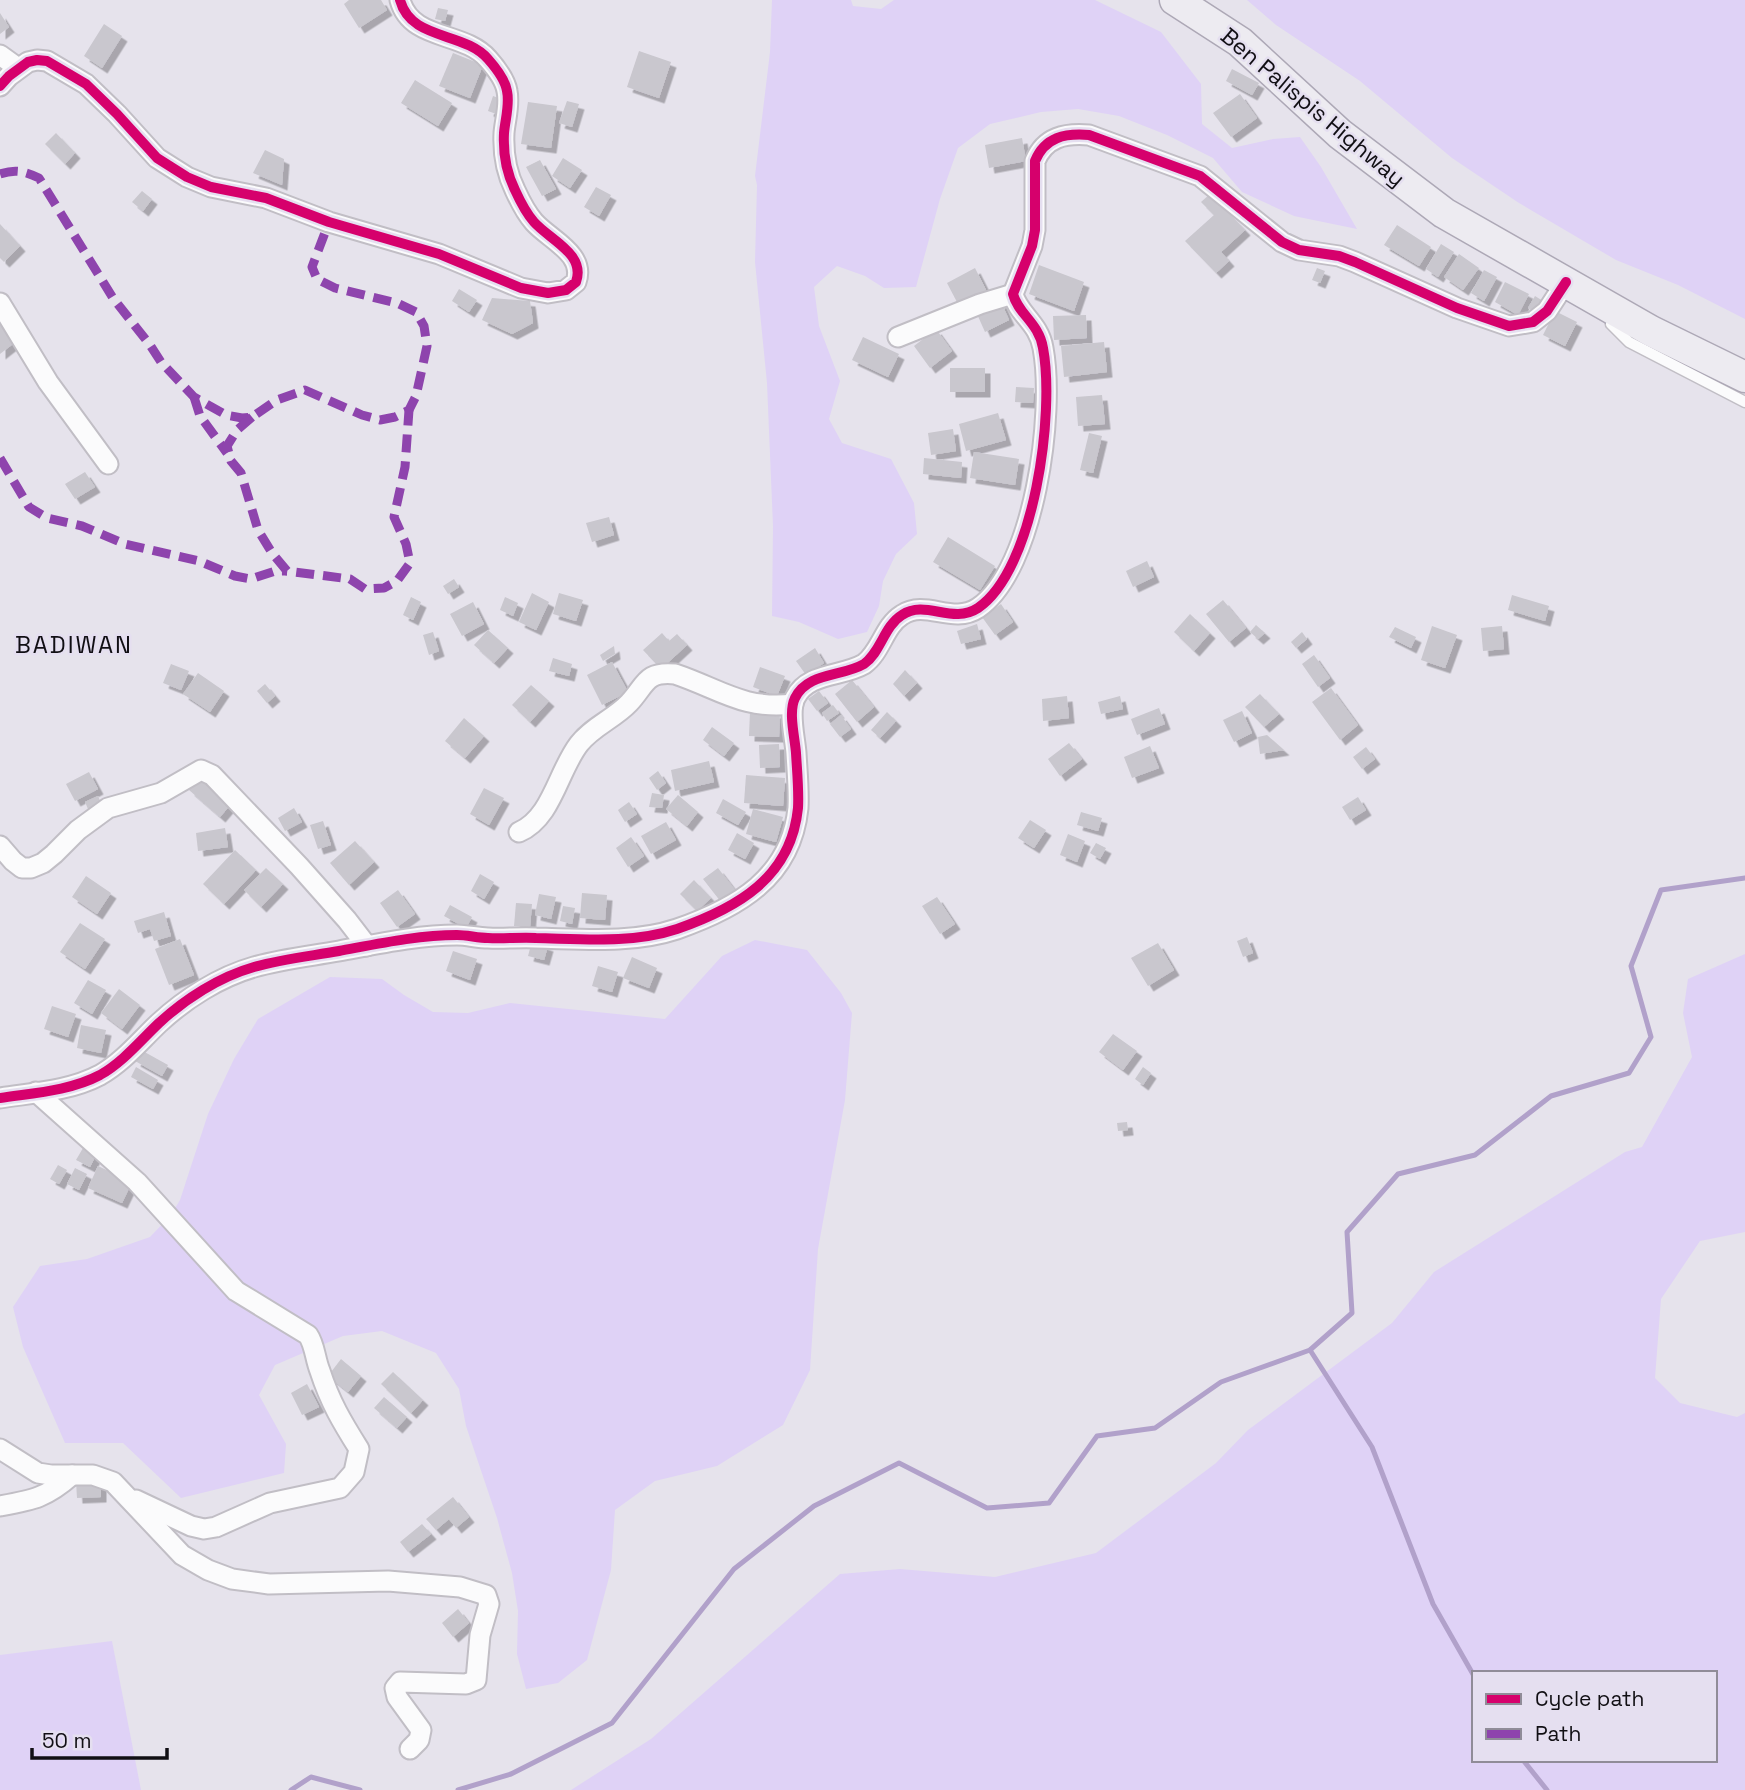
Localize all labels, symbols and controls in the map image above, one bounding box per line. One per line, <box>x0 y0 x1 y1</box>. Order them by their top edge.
street label: Ben Palispis Highway <box>1214 21 1412 193</box>
district label: BADIWAN <box>15 629 133 660</box>
legend <box>1472 1671 1717 1762</box>
text: Cycle path <box>1535 1685 1644 1712</box>
scale bar <box>32 1716 166 1760</box>
text: Path <box>1535 1720 1581 1747</box>
text: 50 m <box>42 1727 92 1754</box>

